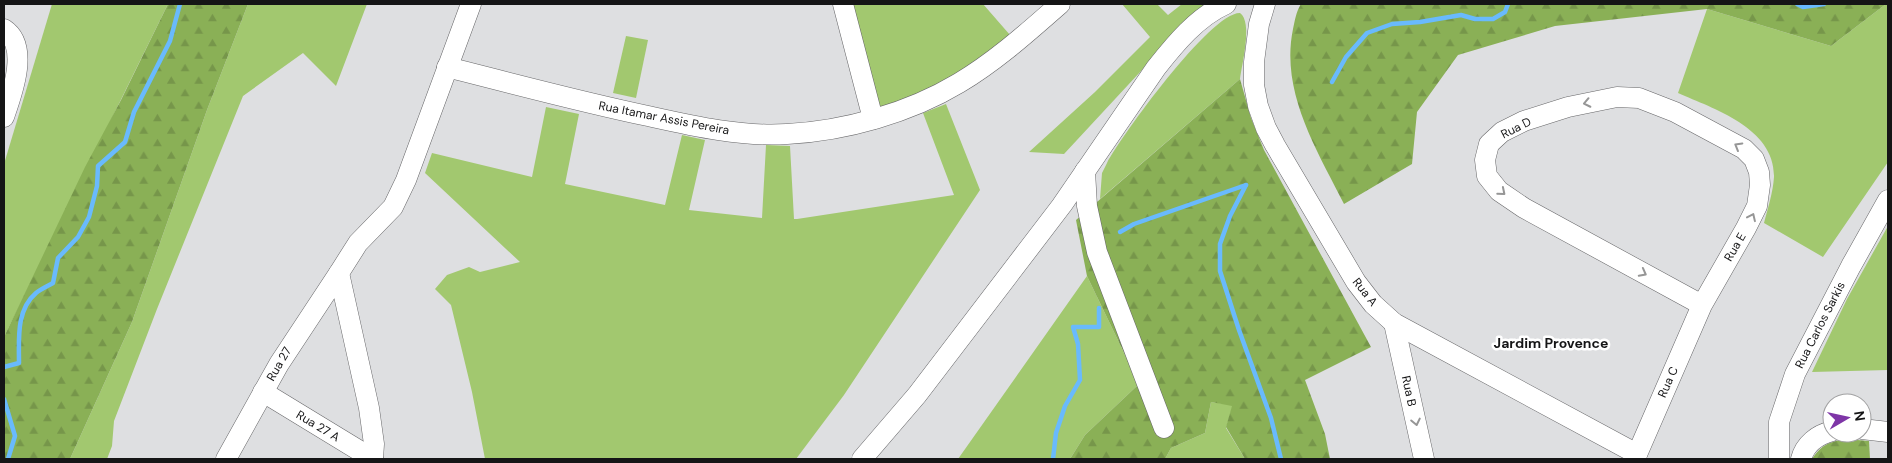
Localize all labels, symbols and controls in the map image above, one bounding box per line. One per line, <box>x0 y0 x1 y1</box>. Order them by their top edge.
street label: Rua Itamar Assis Pereira <box>597 97 731 139</box>
one-way arrow <box>1582 97 1591 108</box>
street label: Rua D <box>1498 114 1534 142</box>
one-way arrow <box>1734 142 1743 152</box>
one-way arrow <box>1496 187 1505 196</box>
one-way arrow <box>1745 213 1756 222</box>
street label: Rua E <box>1720 230 1750 264</box>
one-way arrow <box>1637 266 1646 276</box>
street label: Rua A <box>1349 275 1381 309</box>
street label: Rua Carlos Sarkis <box>1791 279 1849 371</box>
district label: Jardim Provence <box>1494 334 1608 352</box>
street label: Rua 27 <box>263 344 295 384</box>
street label: Rua C <box>1654 364 1682 400</box>
street label: Rua B <box>1398 374 1420 408</box>
north arrow <box>1822 393 1872 443</box>
street label: Rua 27 A <box>293 407 343 445</box>
text: N <box>1850 410 1870 422</box>
one-way arrow <box>1410 417 1421 426</box>

